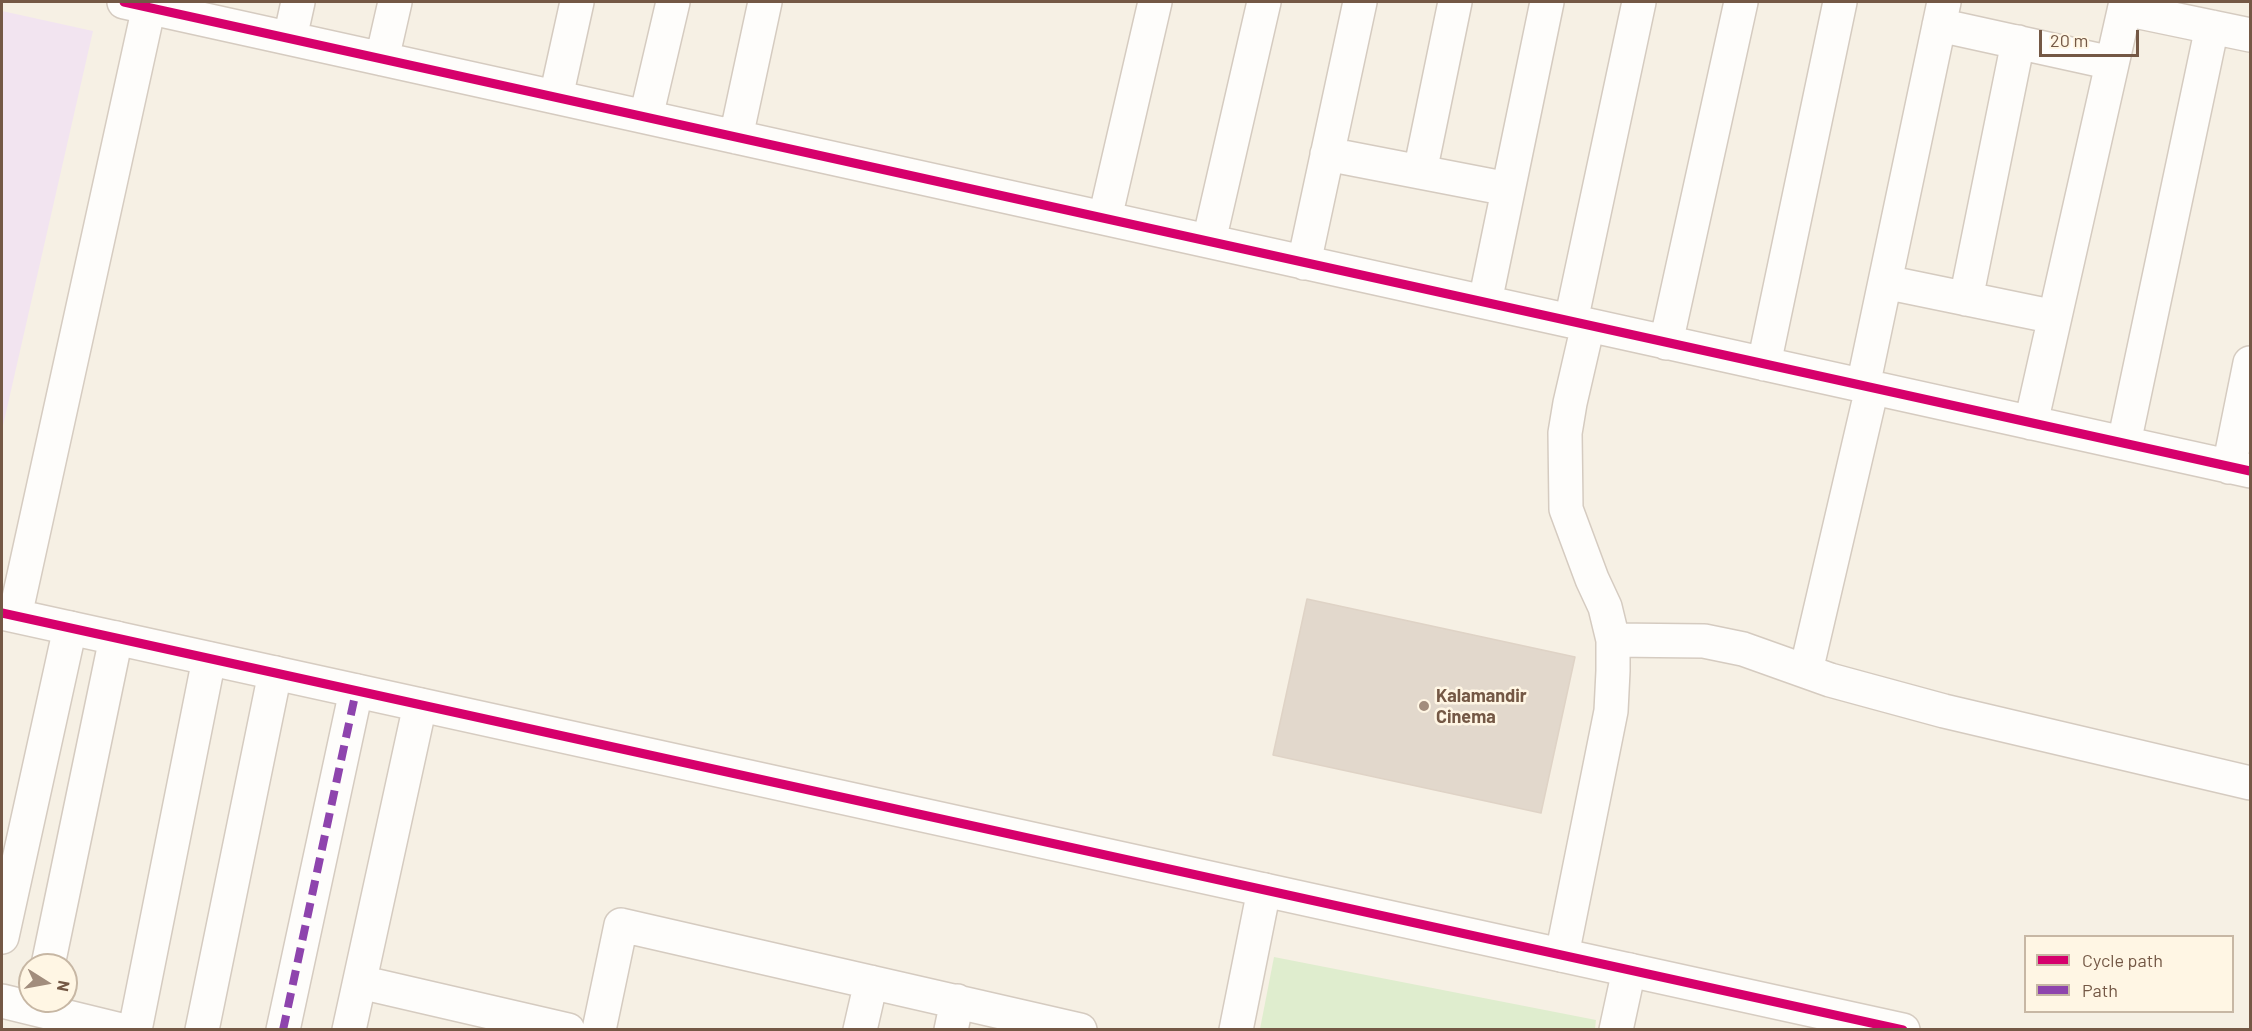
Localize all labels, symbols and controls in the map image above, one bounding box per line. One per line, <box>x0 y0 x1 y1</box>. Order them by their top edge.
scale bar <box>2042 18 2142 56</box>
text: 20 m <box>2050 29 2088 51</box>
place label: Kalamandir Cinema <box>1436 685 1527 728</box>
marker: Kalamandir Cinema <box>1417 699 1431 713</box>
legend <box>2024 935 2234 1013</box>
text: Cycle path <box>2082 949 2163 971</box>
north arrow <box>18 953 78 1013</box>
text: N <box>54 979 75 993</box>
text: Path <box>2082 979 2118 1001</box>

